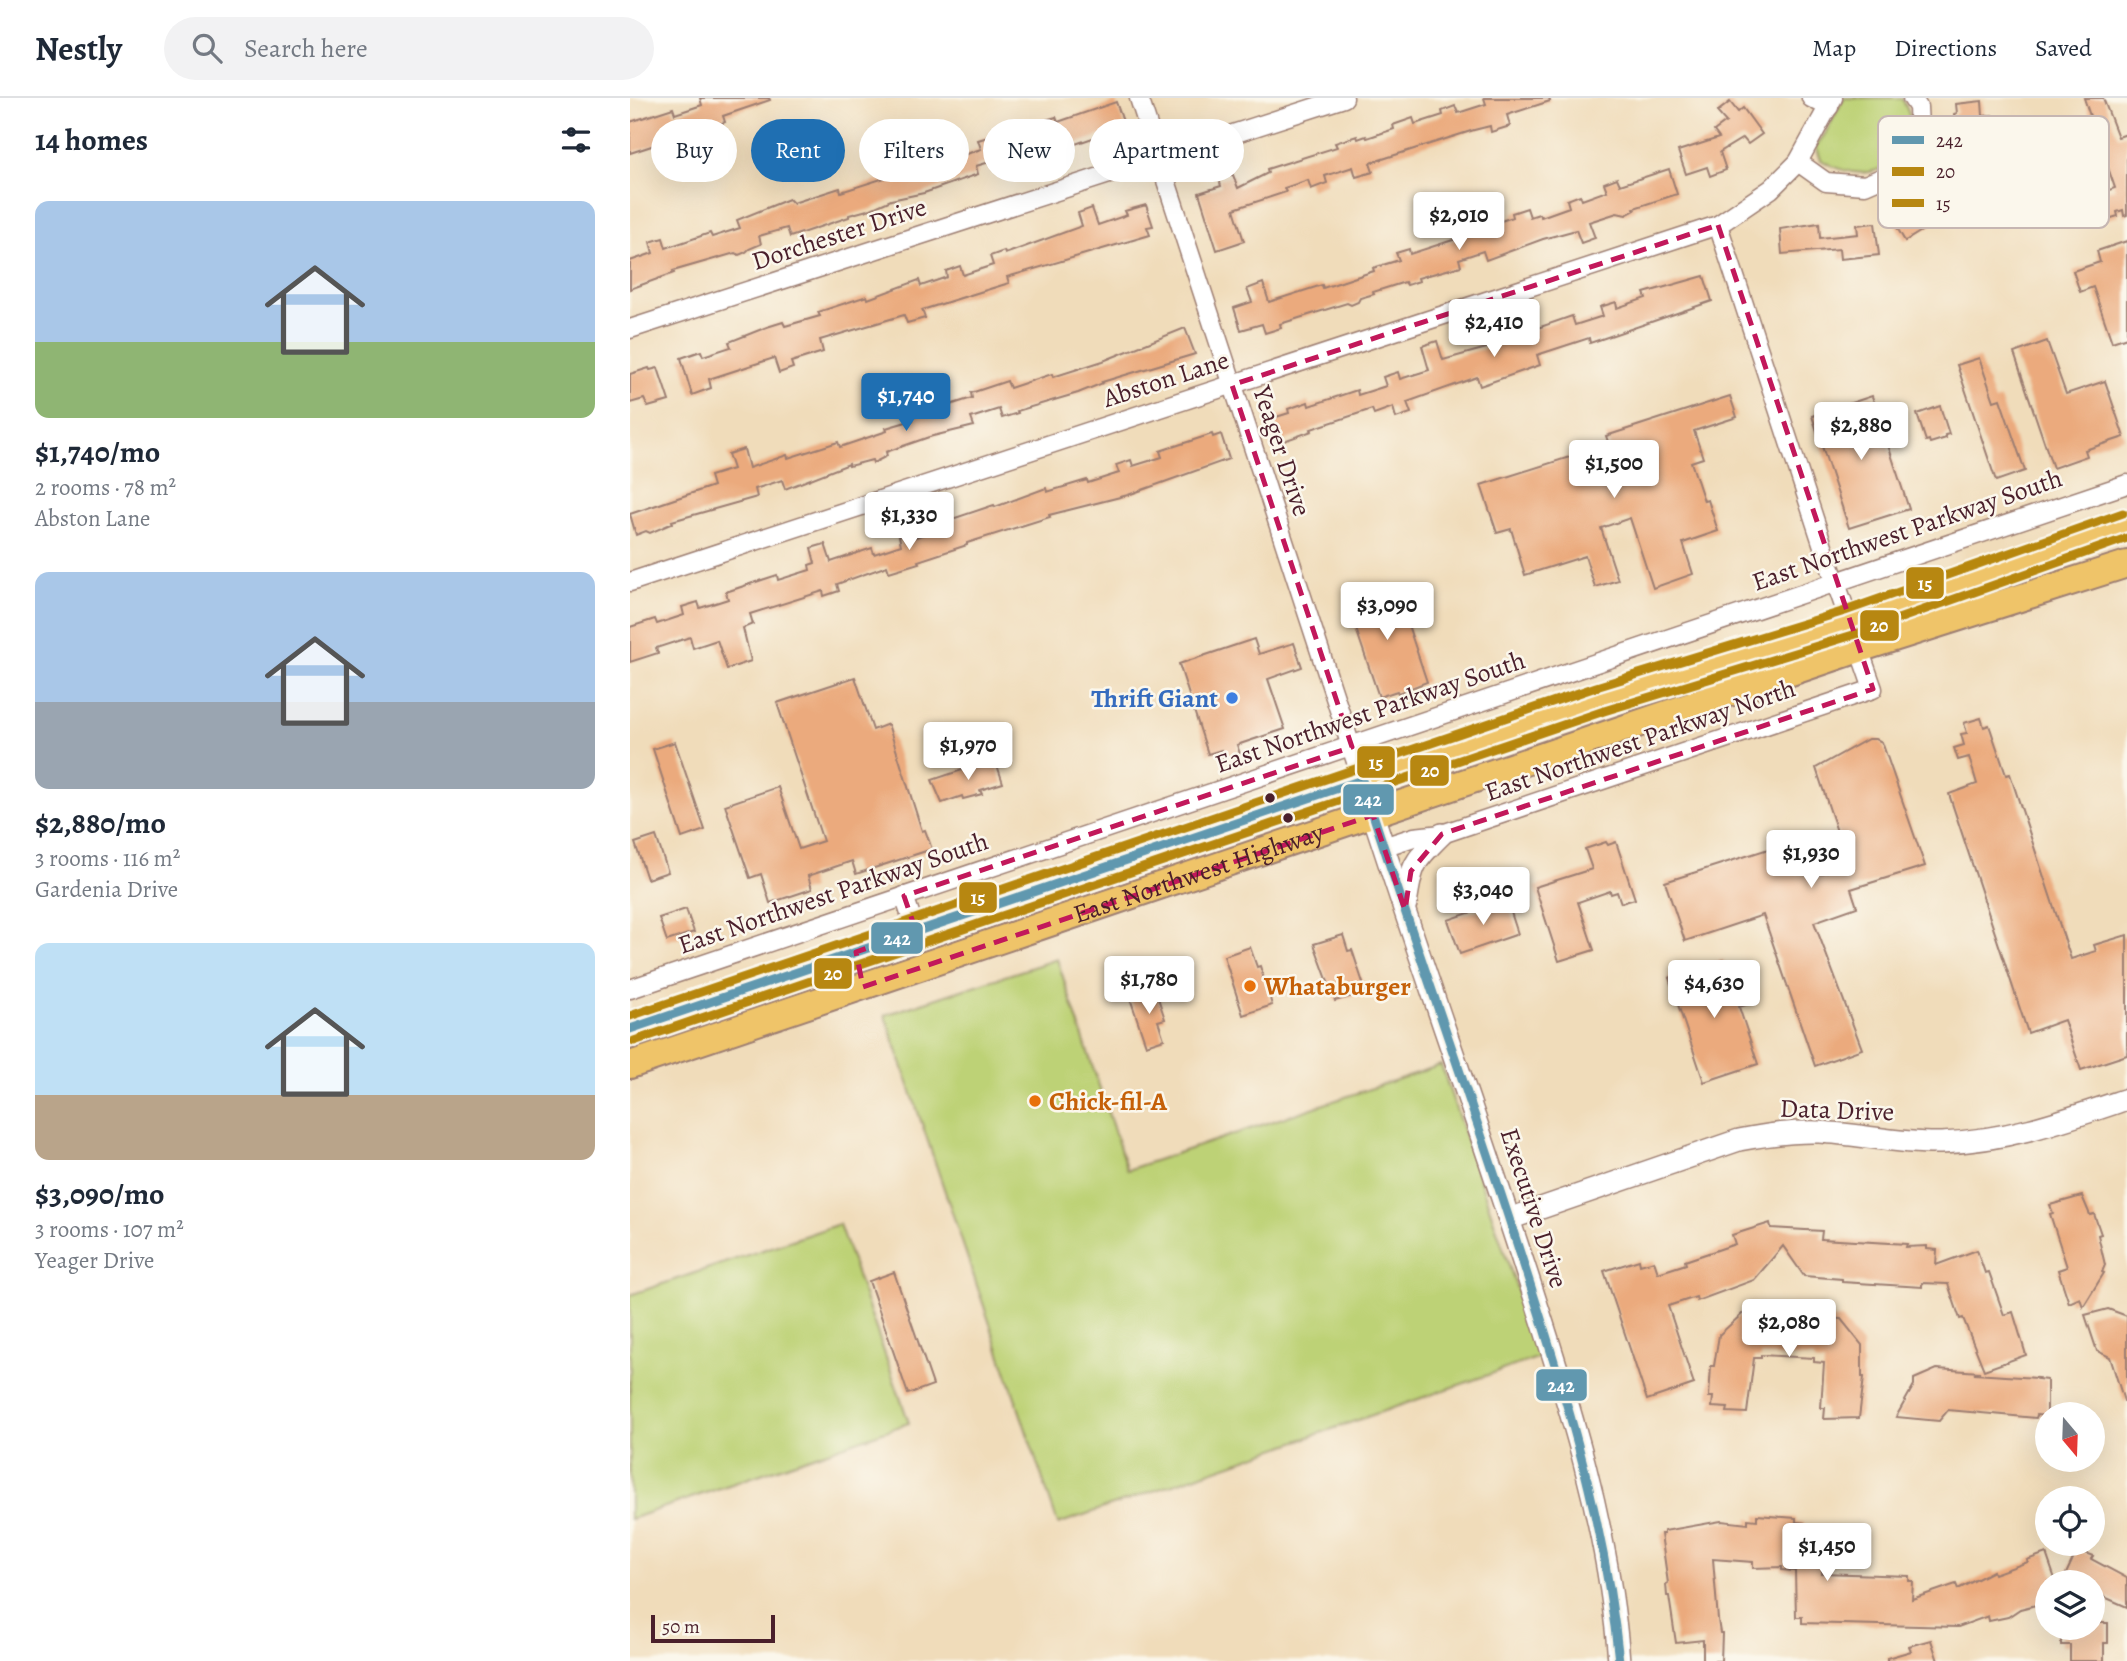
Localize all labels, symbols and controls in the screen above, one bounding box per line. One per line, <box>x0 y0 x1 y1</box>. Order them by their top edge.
search box <box>164 17 654 80</box>
text: Nestly <box>35 26 122 71</box>
icon: search <box>188 29 226 67</box>
text: Search here <box>244 31 368 66</box>
text: Map <box>1812 32 1856 64</box>
text: Directions <box>1894 32 1997 64</box>
text: Saved <box>2035 32 2092 64</box>
legend <box>1878 116 2109 228</box>
chip: Buy <box>651 119 737 182</box>
chip: Rent <box>751 119 845 182</box>
chip: Filters <box>859 119 969 182</box>
chip: New <box>983 119 1075 182</box>
chip: Apartment <box>1089 119 1244 182</box>
text: 14 homes <box>35 120 148 160</box>
icon: filters <box>557 121 595 159</box>
text: 242 <box>1936 128 1963 154</box>
text: 20 <box>1936 159 1955 185</box>
street label: Dorchester Drive <box>747 189 931 279</box>
text: 15 <box>1936 191 1951 217</box>
pin: $2,010 <box>1402 192 1516 252</box>
text: $2,010 <box>1429 199 1489 230</box>
icon: home <box>252 247 378 373</box>
pin: $2,410 <box>1437 300 1551 359</box>
text: $2,410 <box>1465 306 1523 337</box>
street label: Abston Lane <box>1098 342 1233 416</box>
pin: $1,740 <box>849 374 963 433</box>
text: $1,740 <box>877 380 935 411</box>
street label: Yeager Drive <box>1244 381 1319 521</box>
pin: $2,880 <box>1804 402 1918 462</box>
text: $2,880 <box>1830 409 1892 440</box>
text: $1,740/mo <box>35 432 160 472</box>
pin: $1,500 <box>1557 440 1671 500</box>
text: $1,500 <box>1585 447 1643 478</box>
street label: East Northwest Parkway South <box>1747 460 2067 600</box>
text: 2 rooms · 78 m² <box>35 472 176 503</box>
pin: $1,330 <box>852 492 966 552</box>
text: $1,330 <box>881 499 937 530</box>
text: Abston Lane <box>35 503 150 534</box>
line badge: 15 <box>1905 566 1945 600</box>
text: 15 <box>1918 571 1932 597</box>
pin: $3,090 <box>1330 582 1444 642</box>
text: $3,090 <box>1357 589 1417 620</box>
line badge: 20 <box>1859 609 1900 642</box>
text: 20 <box>1870 613 1889 639</box>
icon: home <box>252 618 378 744</box>
street label: East Northwest Parkway South <box>1210 642 1530 782</box>
street label: East Northwest Parkway North <box>1480 670 1800 810</box>
place label: Thrift Giant <box>1091 681 1218 716</box>
marker: Thrift Giant <box>1224 690 1240 706</box>
pin: $1,970 <box>911 722 1025 782</box>
text: $1,970 <box>939 729 997 760</box>
line badge: 15 <box>1356 745 1396 779</box>
text: 15 <box>1369 750 1383 776</box>
line badge: 20 <box>1409 754 1450 787</box>
text: 20 <box>1421 758 1440 784</box>
line badge: 242 <box>1342 783 1395 816</box>
text: 242 <box>1354 787 1382 813</box>
unlabelled marker <box>1263 791 1277 805</box>
text: $2,880/mo <box>35 803 166 843</box>
unlabelled marker <box>1281 811 1295 825</box>
street label: East Northwest Highway <box>1068 814 1329 931</box>
street label: East Northwest Parkway South <box>673 823 993 963</box>
pin: $1,930 <box>1754 830 1868 890</box>
text: $1,930 <box>1782 837 1840 868</box>
text: 3 rooms · 116 m² <box>35 843 180 874</box>
pin: $3,040 <box>1426 868 1540 927</box>
text: Gardenia Drive <box>35 874 178 905</box>
text: $3,040 <box>1453 874 1513 905</box>
line badge: 15 <box>958 881 998 914</box>
text: 15 <box>971 885 985 911</box>
line badge: 242 <box>870 921 924 955</box>
text: 242 <box>883 926 911 952</box>
pin: $1,780 <box>1092 956 1206 1016</box>
line badge: 20 <box>813 957 853 990</box>
pin: $4,630 <box>1657 960 1771 1020</box>
text: 20 <box>824 961 843 987</box>
text: $1,780 <box>1120 963 1178 994</box>
text: $4,630 <box>1684 967 1744 998</box>
place label: Whataburger <box>1263 969 1411 1004</box>
marker: Whataburger <box>1242 978 1258 994</box>
icon: home <box>252 989 378 1115</box>
place label: Chick-fil-A <box>1049 1084 1168 1119</box>
street label: Data Drive <box>1779 1091 1895 1129</box>
marker: Chick-fil-A <box>1027 1093 1043 1109</box>
street label: Executive Drive <box>1492 1124 1576 1292</box>
text: $3,090/mo <box>35 1174 165 1214</box>
text: 3 rooms · 107 m² <box>35 1214 184 1245</box>
text: Yeager Drive <box>35 1245 154 1276</box>
pin: $2,080 <box>1732 1300 1846 1359</box>
text: $2,080 <box>1758 1306 1820 1337</box>
line badge: 242 <box>1535 1368 1588 1402</box>
text: 242 <box>1547 1373 1575 1399</box>
north arrow <box>2035 1402 2105 1472</box>
map controls <box>2035 1402 2105 1640</box>
button: locate <box>2035 1486 2105 1556</box>
pin: $1,450 <box>1770 1524 1884 1583</box>
text: $1,450 <box>1798 1530 1856 1561</box>
button: layers <box>2035 1570 2105 1640</box>
scale bar <box>651 1612 775 1644</box>
text: 50 m <box>662 1614 700 1640</box>

